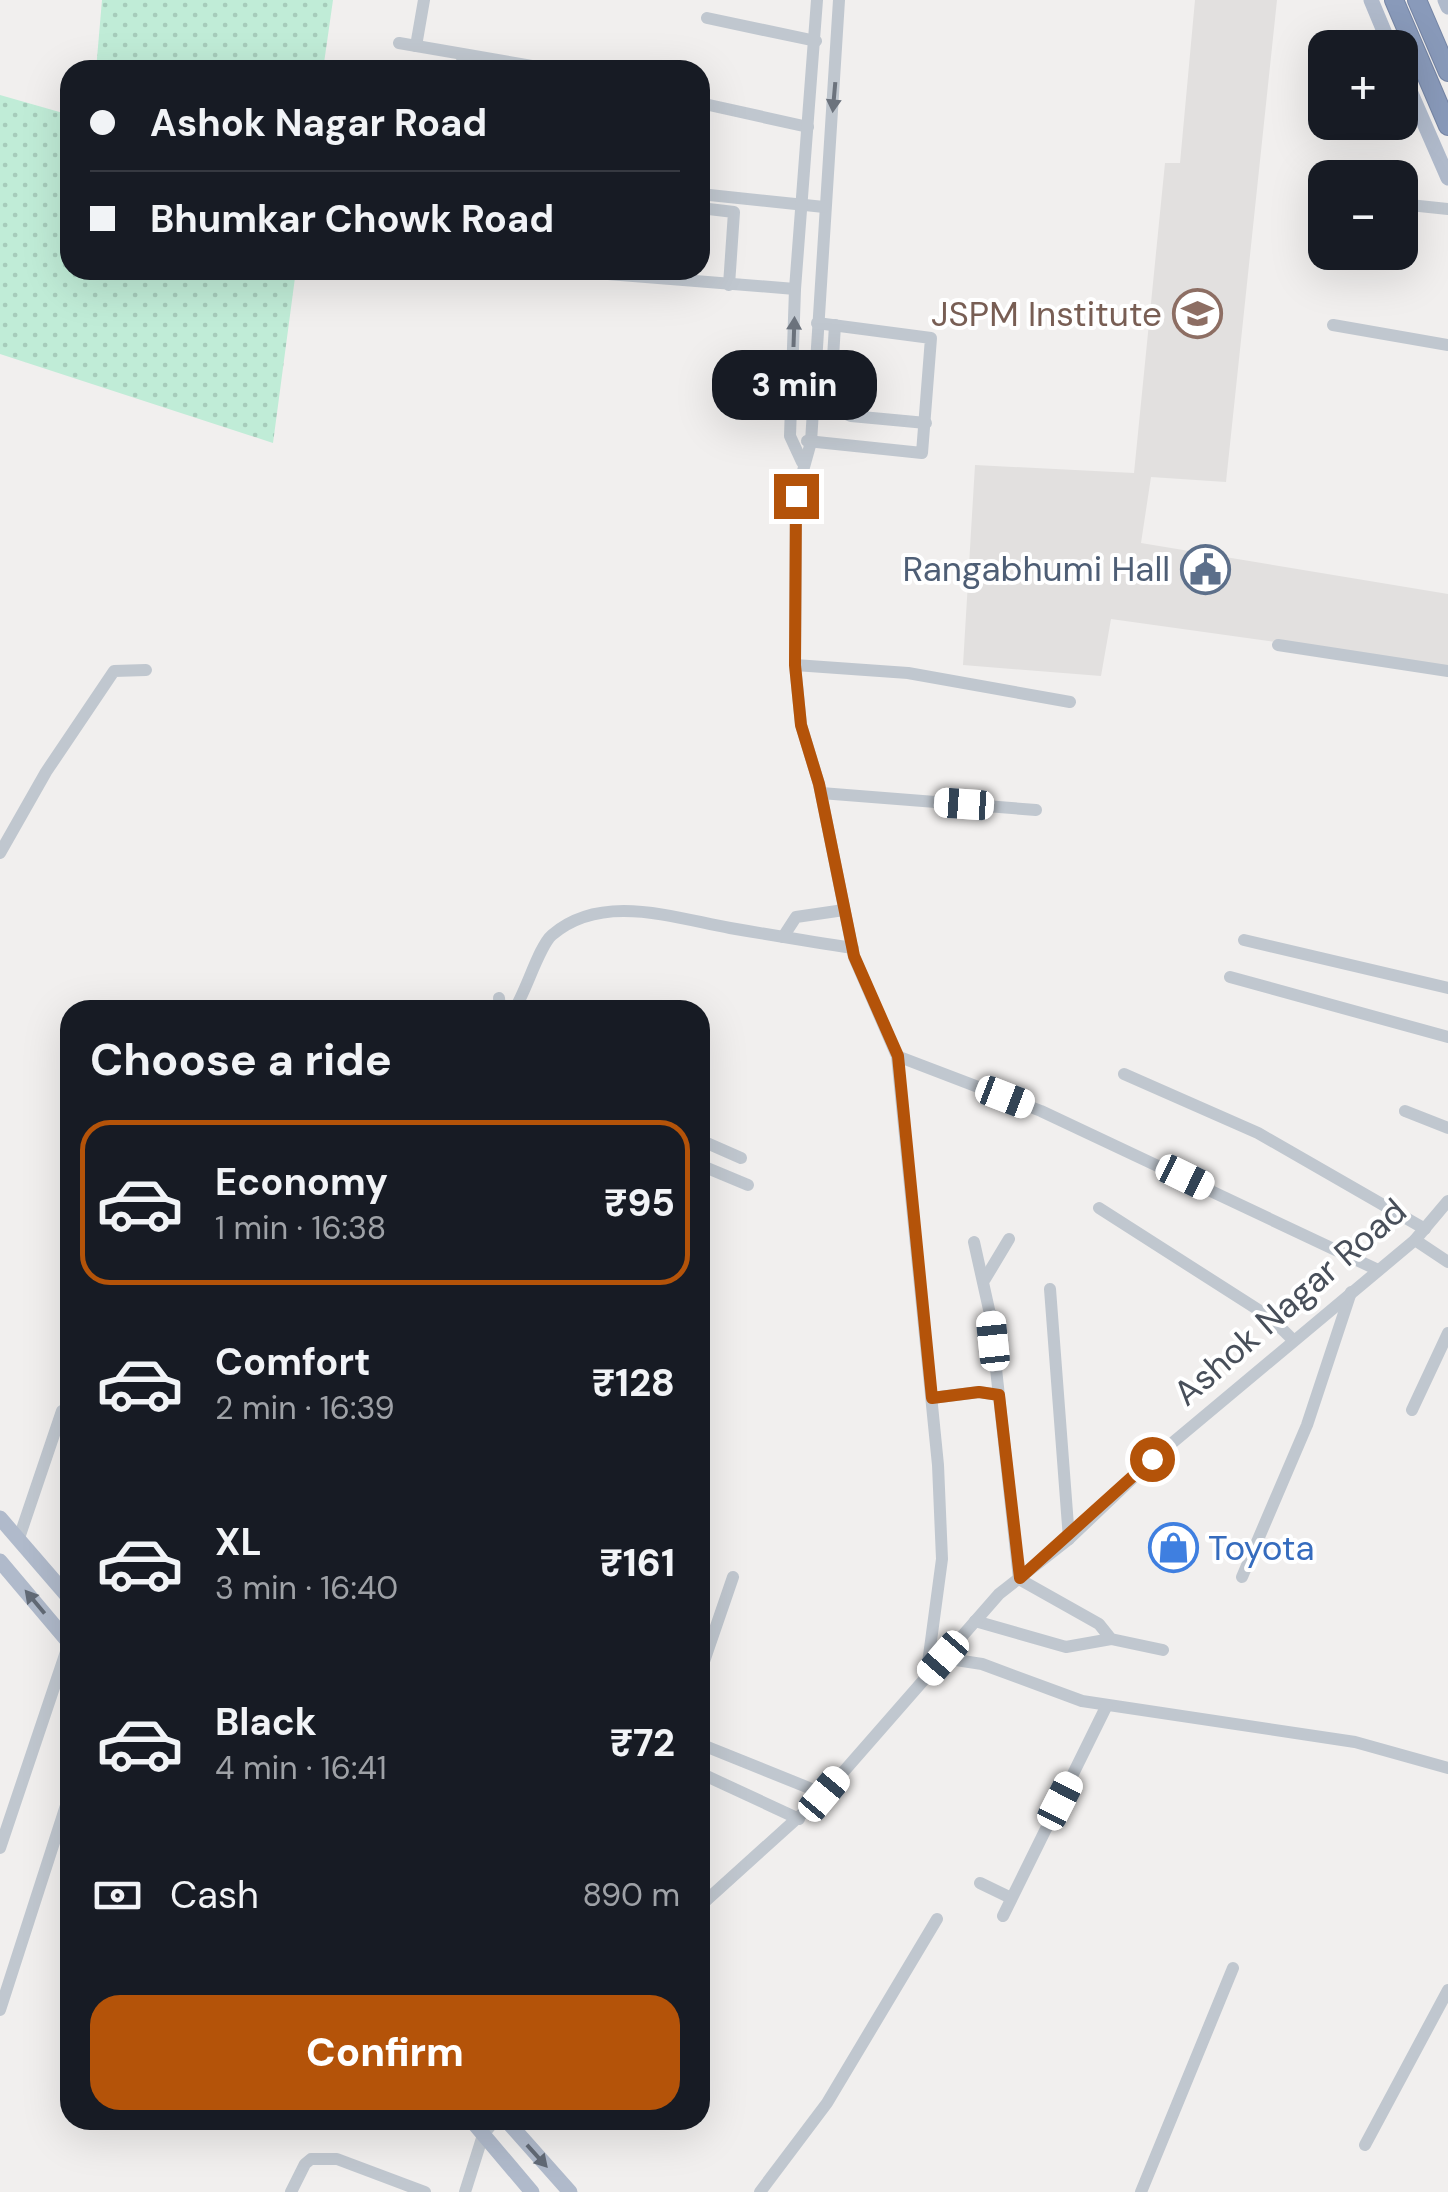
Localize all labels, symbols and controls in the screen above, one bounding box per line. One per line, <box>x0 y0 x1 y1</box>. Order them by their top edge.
map controls <box>1308 30 1418 270</box>
button: + <box>1308 30 1418 140</box>
one-way arrow <box>825 82 841 114</box>
text: Ashok Nagar Road <box>150 98 487 148</box>
button: − <box>1308 160 1418 270</box>
text: Bhumkar Chowk Road <box>150 194 554 244</box>
school or university icon: JSPM Institute <box>1171 288 1223 340</box>
place label: JSPM Institute <box>931 291 1162 337</box>
one-way arrow <box>786 315 802 347</box>
callout: 3 min <box>714 351 878 421</box>
text: 3 min <box>752 364 837 406</box>
route end <box>774 474 819 519</box>
public building icon: Rangabhumi Hall <box>1179 543 1231 595</box>
place label: Rangabhumi Hall <box>903 546 1170 592</box>
car <box>933 787 995 821</box>
text: Choose a ride <box>90 1030 392 1089</box>
car <box>972 1072 1038 1122</box>
car <box>1151 1150 1219 1204</box>
text: Economy <box>215 1157 388 1207</box>
icon: car <box>95 1158 185 1248</box>
text: ₹95 <box>604 1178 675 1228</box>
street label: Ashok Nagar Road <box>1164 1188 1416 1416</box>
text: 1 min · 16:38 <box>215 1207 386 1249</box>
car <box>975 1310 1011 1372</box>
text: Comfort <box>215 1337 371 1387</box>
icon: car <box>95 1338 185 1428</box>
text: ₹128 <box>592 1358 675 1408</box>
text: 2 min · 16:39 <box>215 1387 395 1429</box>
route start <box>1130 1437 1175 1482</box>
text: XL <box>215 1517 262 1567</box>
icon: car <box>95 1518 185 1608</box>
shop icon: Toyota <box>1147 1522 1199 1574</box>
place label: Toyota <box>1208 1525 1314 1571</box>
text: ₹161 <box>600 1538 675 1588</box>
text: 3 min · 16:40 <box>215 1567 398 1609</box>
one-way arrow <box>25 1590 46 1615</box>
car <box>912 1626 974 1690</box>
text: Black <box>215 1697 317 1747</box>
icon: car <box>95 1698 185 1788</box>
text: ₹72 <box>610 1718 675 1768</box>
text: 4 min · 16:41 <box>215 1747 387 1789</box>
car <box>793 1761 855 1827</box>
car <box>1033 1767 1087 1835</box>
icon: cash <box>90 1868 145 1923</box>
text: Cash <box>170 1870 259 1920</box>
text: 890 m <box>582 1874 680 1916</box>
button: Confirm <box>90 1995 680 2110</box>
one-way arrow <box>526 2143 548 2168</box>

